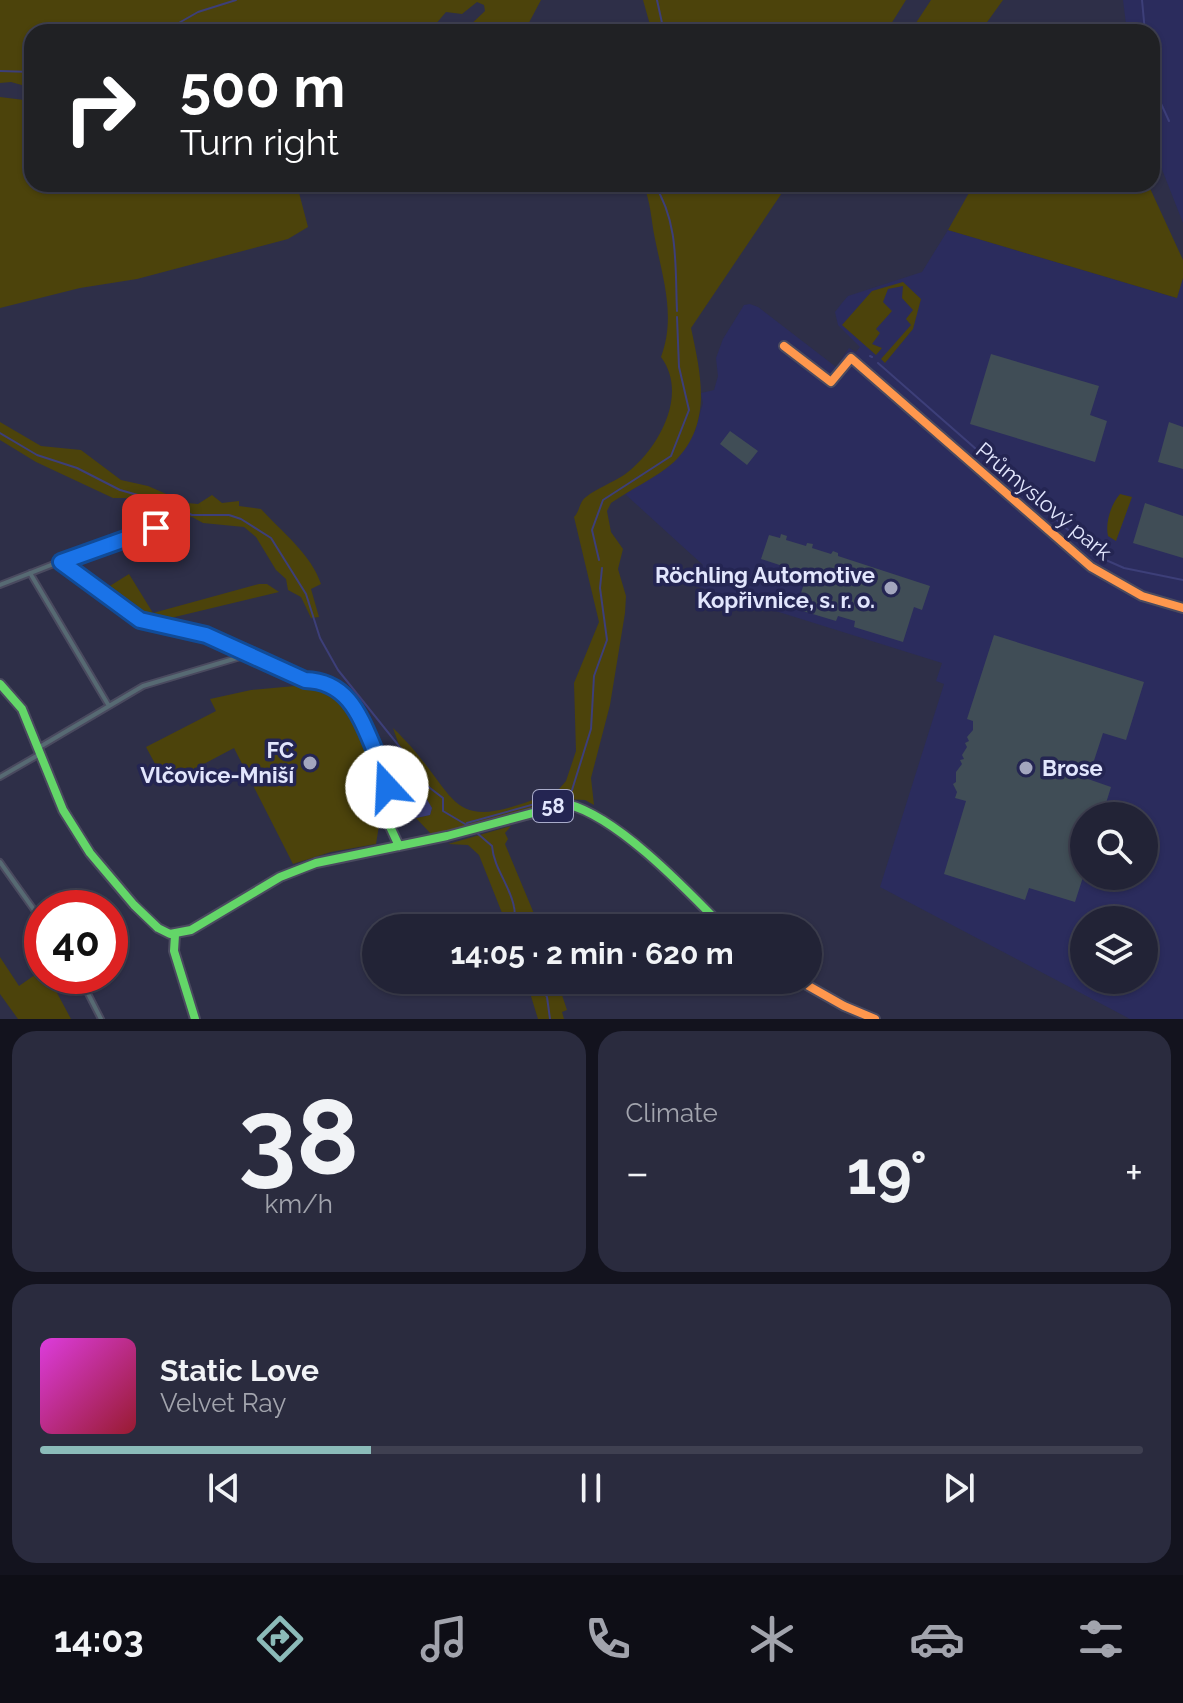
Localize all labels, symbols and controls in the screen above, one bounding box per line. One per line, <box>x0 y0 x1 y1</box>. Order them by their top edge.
text: 500 m <box>180 54 345 120</box>
icon: right <box>48 56 152 160</box>
text: Turn right <box>180 121 339 163</box>
street label: Průmyslový park <box>971 437 1117 565</box>
pin <box>122 494 190 562</box>
icon: arrive <box>134 506 178 550</box>
place label: Röchling Automotive Kopřivnice, s. r. o. <box>655 562 875 613</box>
marker: Röchling Automotive Kopřivnice, s. r. o. <box>882 579 900 597</box>
place label: FC Vlčovice-Mniší <box>140 737 294 788</box>
position arrow <box>345 745 429 829</box>
marker: FC Vlčovice-Mniší <box>301 754 319 772</box>
place label: Brose <box>1042 755 1103 781</box>
marker: Brose <box>1017 759 1035 777</box>
road number: 58 <box>533 790 573 822</box>
map controls <box>1070 802 1158 994</box>
button: search <box>1070 802 1158 890</box>
speed limit sign: 40 <box>24 890 128 994</box>
button: layers <box>1070 906 1158 994</box>
text: 14:05 · 2 min · 620 m <box>450 936 734 971</box>
text: 38 <box>238 1076 359 1198</box>
text: Climate <box>626 1098 718 1128</box>
text: 19° <box>847 1138 927 1208</box>
text: − <box>626 1147 649 1198</box>
text: + <box>1125 1147 1143 1198</box>
text: km/h <box>264 1189 333 1219</box>
text: Static Love <box>160 1353 319 1388</box>
text: Velvet Ray <box>160 1388 286 1418</box>
icon: previous <box>202 1466 246 1510</box>
icon: pause <box>569 1466 613 1510</box>
icon: next <box>937 1466 981 1510</box>
icon: directions <box>252 1611 308 1667</box>
icon: music <box>416 1611 472 1667</box>
icon: phone <box>580 1611 636 1667</box>
icon: climate <box>744 1611 800 1667</box>
icon: car <box>909 1611 965 1667</box>
icon: filters <box>1073 1611 1129 1667</box>
text: 14:03 <box>54 1618 144 1660</box>

